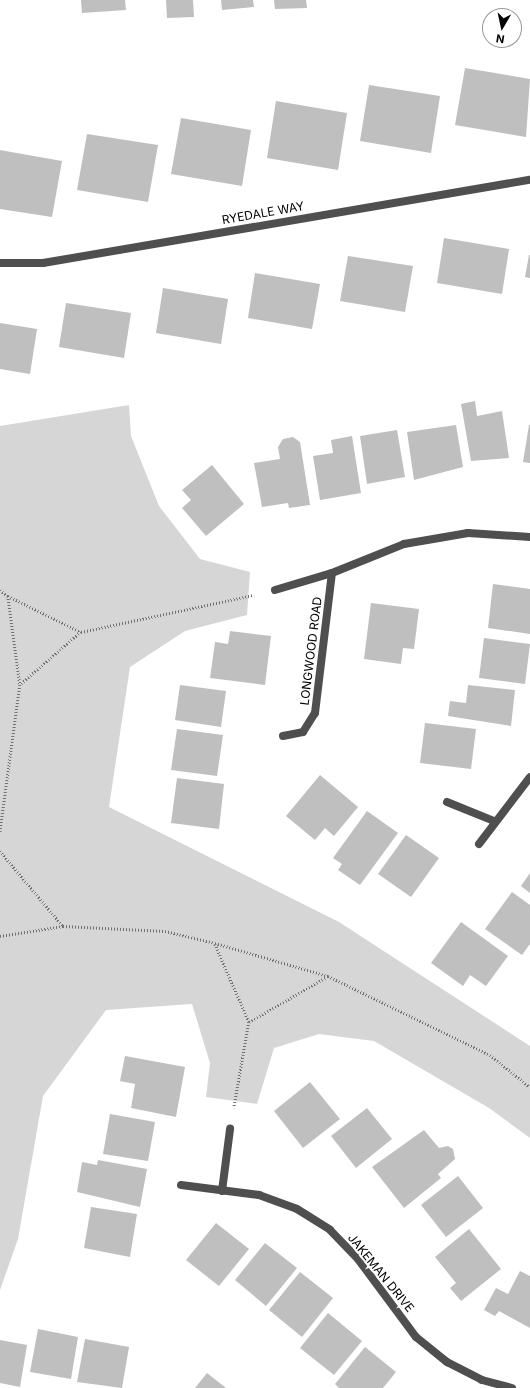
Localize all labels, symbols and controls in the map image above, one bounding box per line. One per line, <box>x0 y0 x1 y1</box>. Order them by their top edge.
north arrow <box>482 8 522 48</box>
text: N <box>495 31 506 46</box>
street label: RYEDALE WAY <box>221 199 305 227</box>
street label: LONGWOOD ROAD <box>297 596 325 706</box>
street label: JAKEMAN DRIVE <box>345 1231 417 1315</box>

